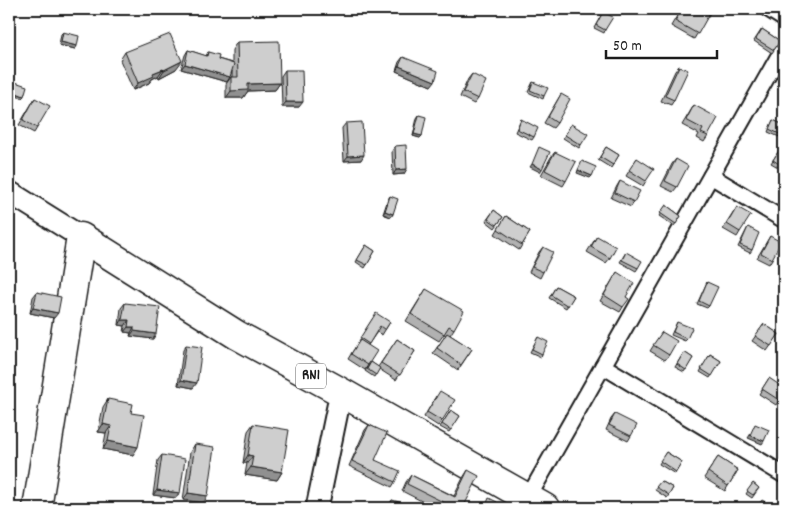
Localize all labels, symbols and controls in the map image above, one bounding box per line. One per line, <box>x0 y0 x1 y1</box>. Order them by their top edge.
scale bar <box>606 28 717 60</box>
text: 50 m <box>613 36 642 58</box>
road number: RN1 <box>296 364 326 388</box>

